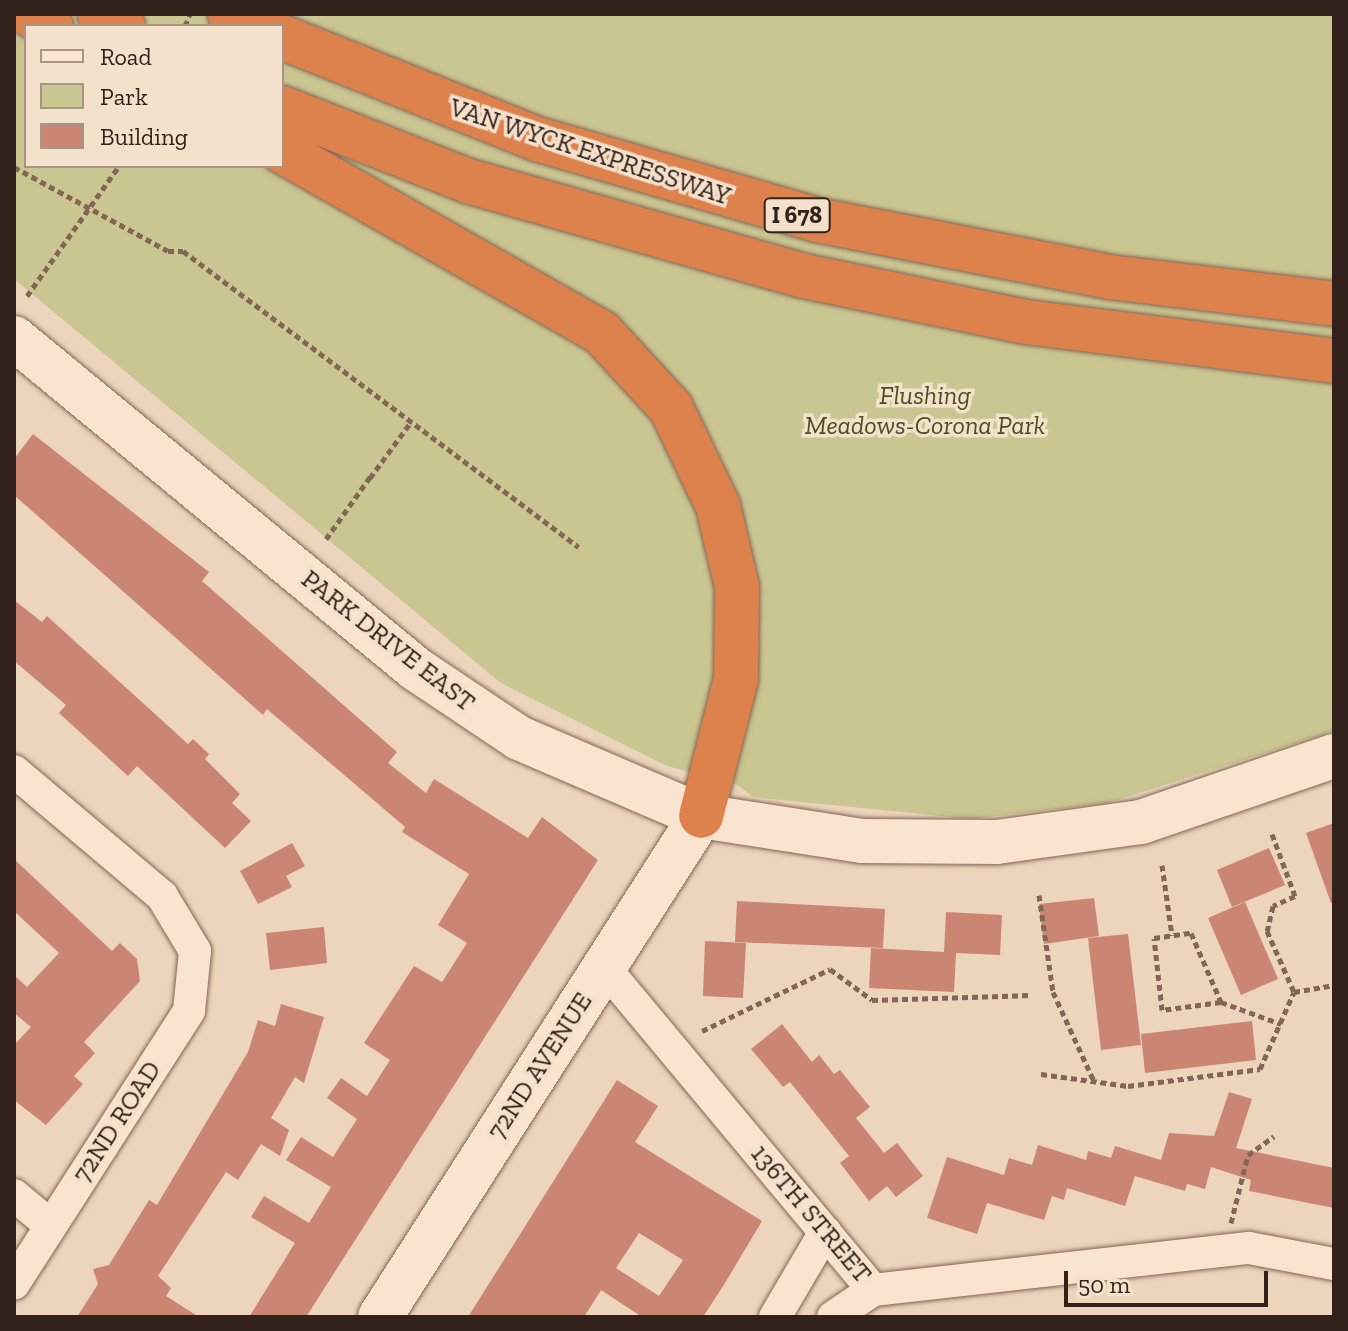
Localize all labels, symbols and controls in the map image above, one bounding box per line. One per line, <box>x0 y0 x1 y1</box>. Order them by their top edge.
legend <box>24 24 284 168</box>
text: Road <box>100 42 152 71</box>
text: Park <box>100 82 148 111</box>
street label: VAN WYCK EXPRESSWAY <box>445 92 735 212</box>
text: Building <box>100 122 188 151</box>
road number: I 678 <box>763 195 831 235</box>
park label: Flushing Meadows-Corona Park <box>805 380 1045 442</box>
street label: PARK DRIVE EAST <box>295 564 481 718</box>
street label: 72ND AVENUE <box>481 986 599 1146</box>
street label: 72ND ROAD <box>66 1056 168 1188</box>
street label: 136TH STREET <box>744 1139 878 1289</box>
scale bar <box>1068 1255 1272 1305</box>
text: 50 m <box>1078 1270 1130 1299</box>

